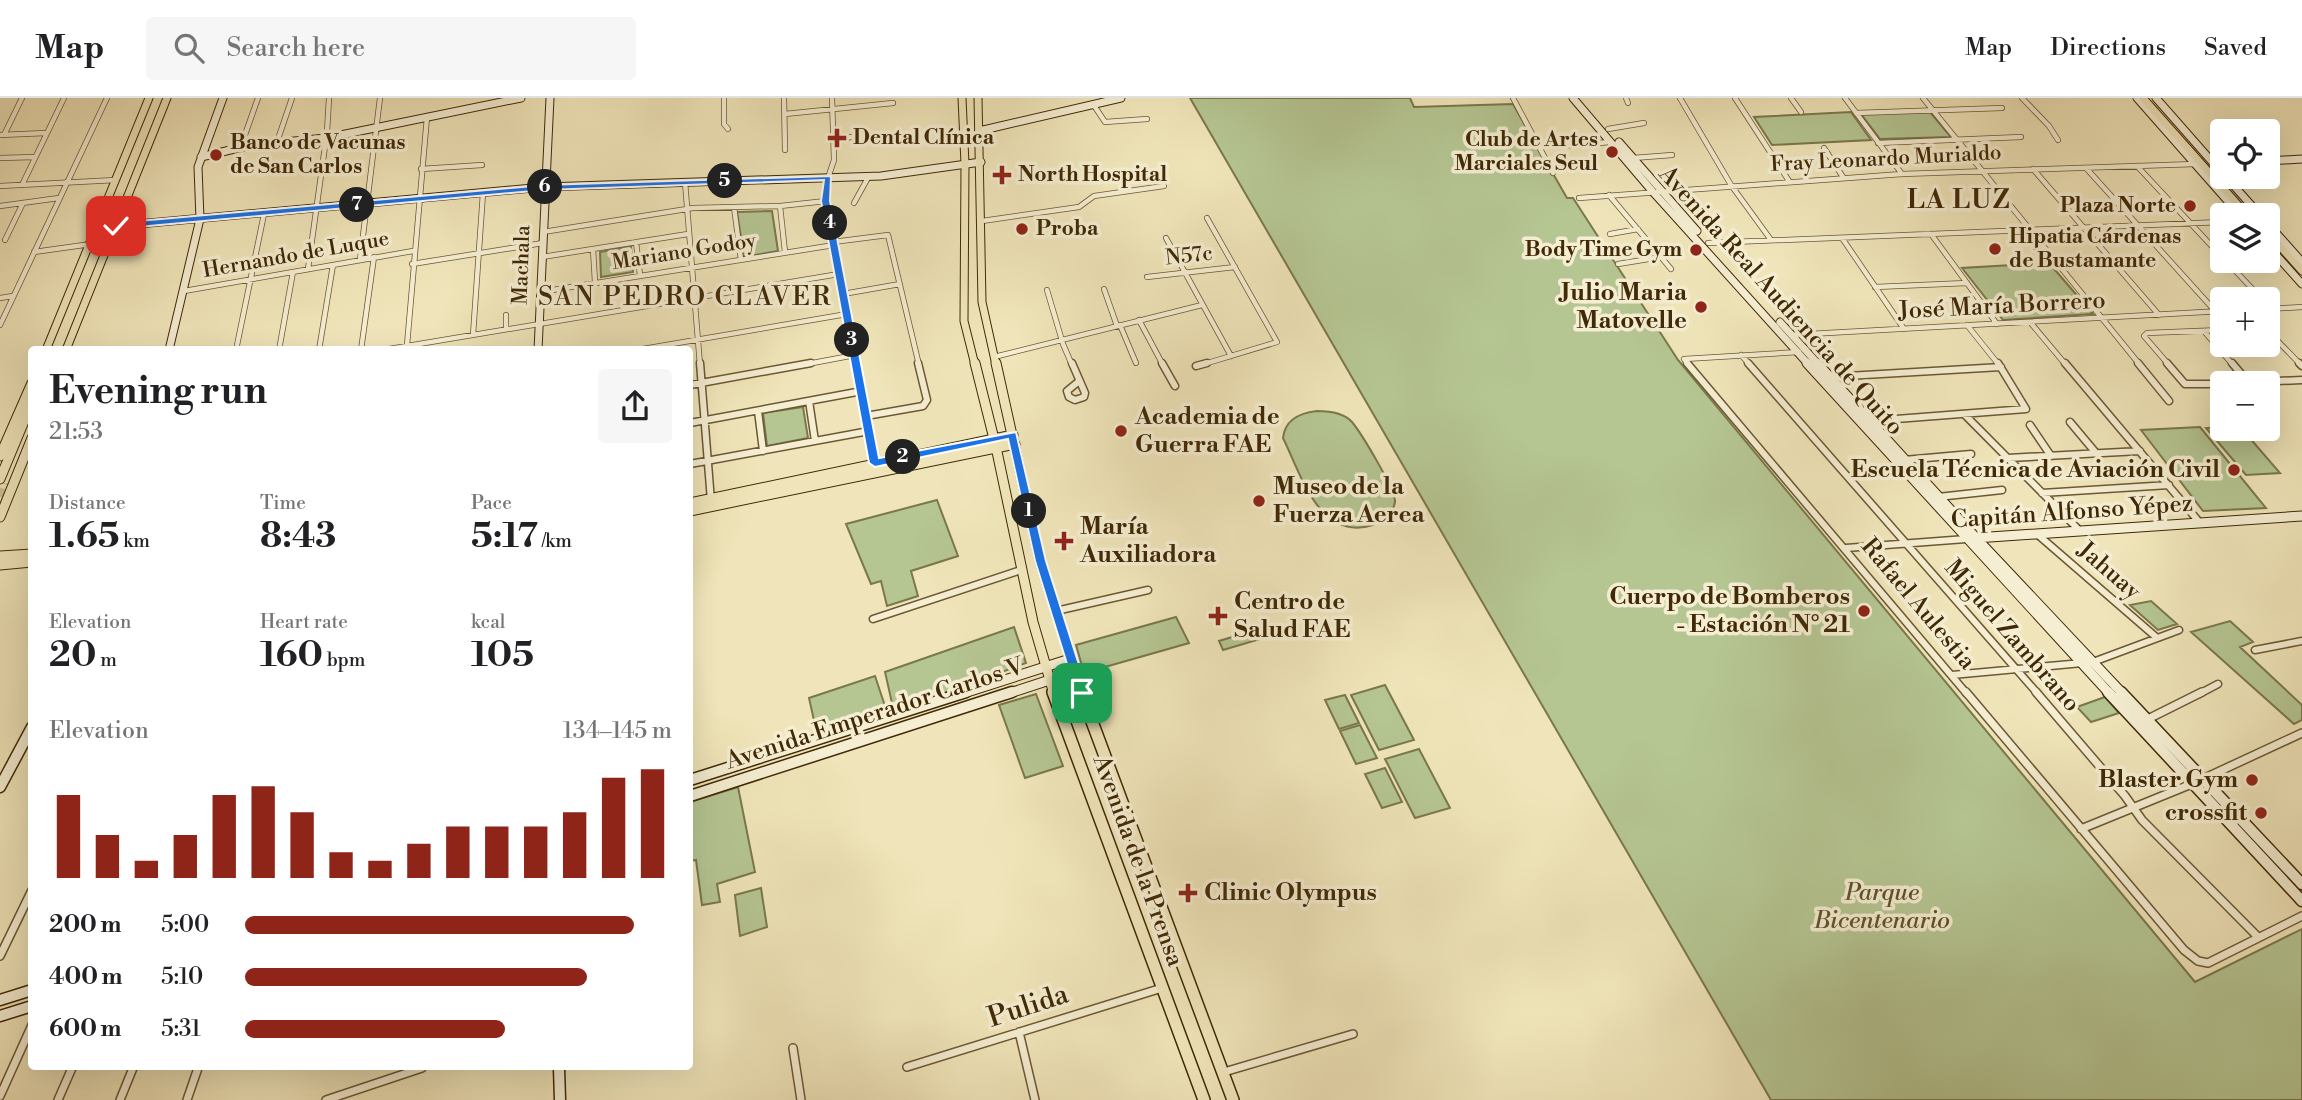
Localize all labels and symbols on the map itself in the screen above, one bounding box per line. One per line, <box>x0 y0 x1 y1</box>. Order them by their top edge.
place label: Dental Clínica <box>853 125 995 151</box>
place label: Club de Artes Marciales Seul <box>1454 127 1598 177</box>
marker: Dental Clínica <box>827 128 847 148</box>
place label: Banco de Vacunas de San Carlos <box>230 130 405 180</box>
street label: Fray Leonardo Murialdo <box>1770 140 2002 178</box>
marker: Club de Artes Marciales Seul <box>1604 144 1620 160</box>
marker: Banco de Vacunas de San Carlos <box>208 147 224 163</box>
street label: Avenida Real Audiencia de Quito <box>1651 159 1910 442</box>
place label: North Hospital <box>1018 162 1167 188</box>
pin: 5 <box>708 164 742 198</box>
marker: North Hospital <box>992 165 1012 185</box>
pin: 6 <box>528 170 562 204</box>
district label: LA LUZ <box>1907 184 2011 216</box>
pin: 7 <box>340 188 374 222</box>
place label: Plaza Norte <box>2060 193 2176 219</box>
pin <box>86 196 146 256</box>
marker: Plaza Norte <box>2182 198 2198 214</box>
pin: 4 <box>812 206 848 240</box>
place label: Proba <box>1036 216 1099 242</box>
marker: Proba <box>1014 221 1030 237</box>
street label: Machala <box>508 224 536 305</box>
place label: Hipatia Cárdenas de Bustamante <box>2009 224 2181 274</box>
street label: Hernando de Luque <box>201 226 391 284</box>
street label: Mariano Godoy <box>610 228 759 276</box>
place label: Body Time Gym <box>1525 237 1682 263</box>
street label: N57c <box>1164 241 1214 271</box>
marker: Hipatia Cárdenas de Bustamante <box>1987 241 2003 257</box>
marker: Body Time Gym <box>1688 242 1704 258</box>
place label: Julio Maria Matovelle <box>1558 278 1688 336</box>
district label: SAN PEDRO CLAVER <box>538 281 832 313</box>
street label: José María Borrero <box>1897 286 2106 326</box>
marker: Julio Maria Matovelle <box>1693 299 1709 315</box>
pin: 3 <box>834 322 870 358</box>
place label: Academia de Guerra FAE <box>1134 402 1280 460</box>
marker: Academia de Guerra FAE <box>1113 423 1129 439</box>
pin: 2 <box>886 440 920 474</box>
place label: Escuela Técnica de Aviación Civil <box>1851 455 2220 485</box>
marker: Escuela Técnica de Aviación Civil <box>2226 462 2242 478</box>
place label: Museo de la Fuerza Aerea <box>1273 472 1425 530</box>
street label: Capitán Alfonso Yépez <box>1950 489 2194 535</box>
marker: Museo de la Fuerza Aerea <box>1251 493 1267 509</box>
pin: 1 <box>1012 494 1046 528</box>
place label: María Auxiliadora <box>1079 512 1217 570</box>
marker: María Auxiliadora <box>1054 531 1074 551</box>
street label: Rafael Aulestia <box>1854 532 1982 677</box>
street label: Jahuay <box>2071 535 2147 607</box>
street label: Miguel Zambrano <box>1938 554 2086 718</box>
place label: Cuerpo de Bomberos - Estación N° 21 <box>1609 582 1850 640</box>
place label: Centro de Salud FAE <box>1234 587 1350 645</box>
marker: Cuerpo de Bomberos - Estación N° 21 <box>1856 603 1872 619</box>
marker: Centro de Salud FAE <box>1208 606 1228 626</box>
street label: Avenida Emperador Carlos V <box>721 651 1029 777</box>
pin <box>1052 663 1112 723</box>
street label: Avenida de la Prensa <box>1086 750 1190 971</box>
place label: Blaster Gym <box>2098 765 2238 795</box>
marker: Blaster Gym <box>2244 772 2260 788</box>
place label: crossfit <box>2165 798 2247 828</box>
marker: crossfit <box>2253 805 2269 821</box>
place label: Clinic Olympus <box>1204 878 1377 908</box>
park label: Parque Bicentenario <box>1813 878 1950 936</box>
marker: Clinic Olympus <box>1178 883 1198 903</box>
street label: Pulida <box>983 976 1074 1035</box>

